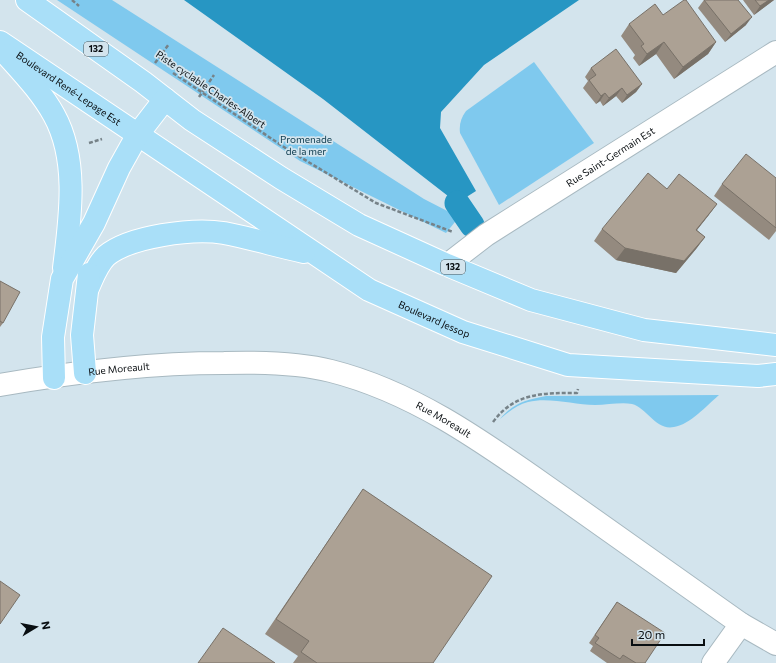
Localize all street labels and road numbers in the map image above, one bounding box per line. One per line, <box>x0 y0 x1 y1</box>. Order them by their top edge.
road number: 132 <box>84 42 108 56</box>
street label: Piste cyclable Charles-Albert <box>154 48 268 130</box>
street label: Boulevard René-Lepage Est <box>14 49 124 128</box>
street label: Rue Saint-Germain Est <box>564 124 657 189</box>
road number: 132 <box>441 260 465 274</box>
street label: Boulevard Jessop <box>397 298 471 340</box>
street label: Rue Moreault <box>88 360 150 378</box>
street label: Rue Moreault <box>414 399 474 440</box>

